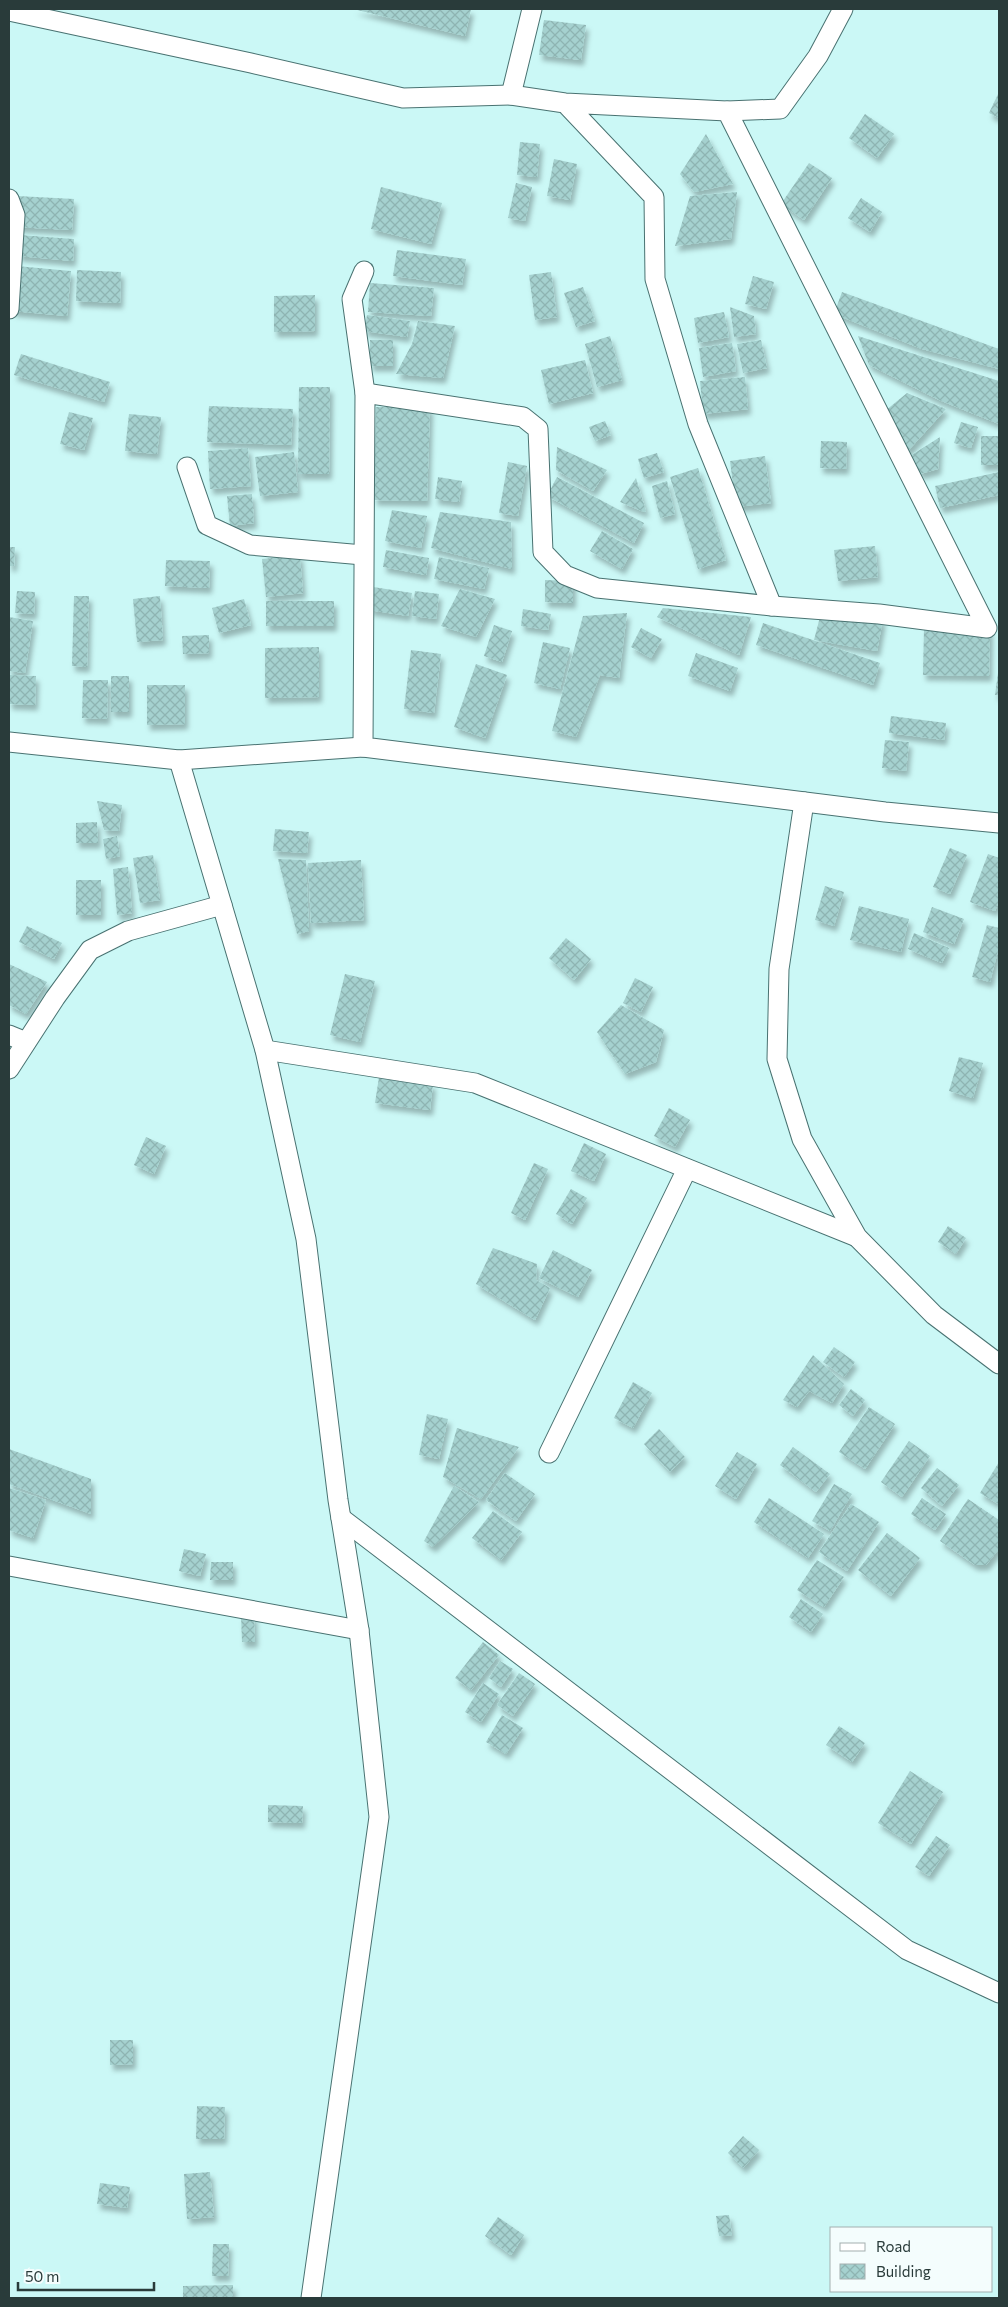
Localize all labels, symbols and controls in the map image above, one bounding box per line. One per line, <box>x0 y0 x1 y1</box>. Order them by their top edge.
legend <box>830 2227 993 2292</box>
text: Road <box>876 2237 911 2255</box>
scale bar <box>18 2260 154 2292</box>
text: Building <box>876 2262 931 2280</box>
text: 50 m <box>25 2267 59 2285</box>

